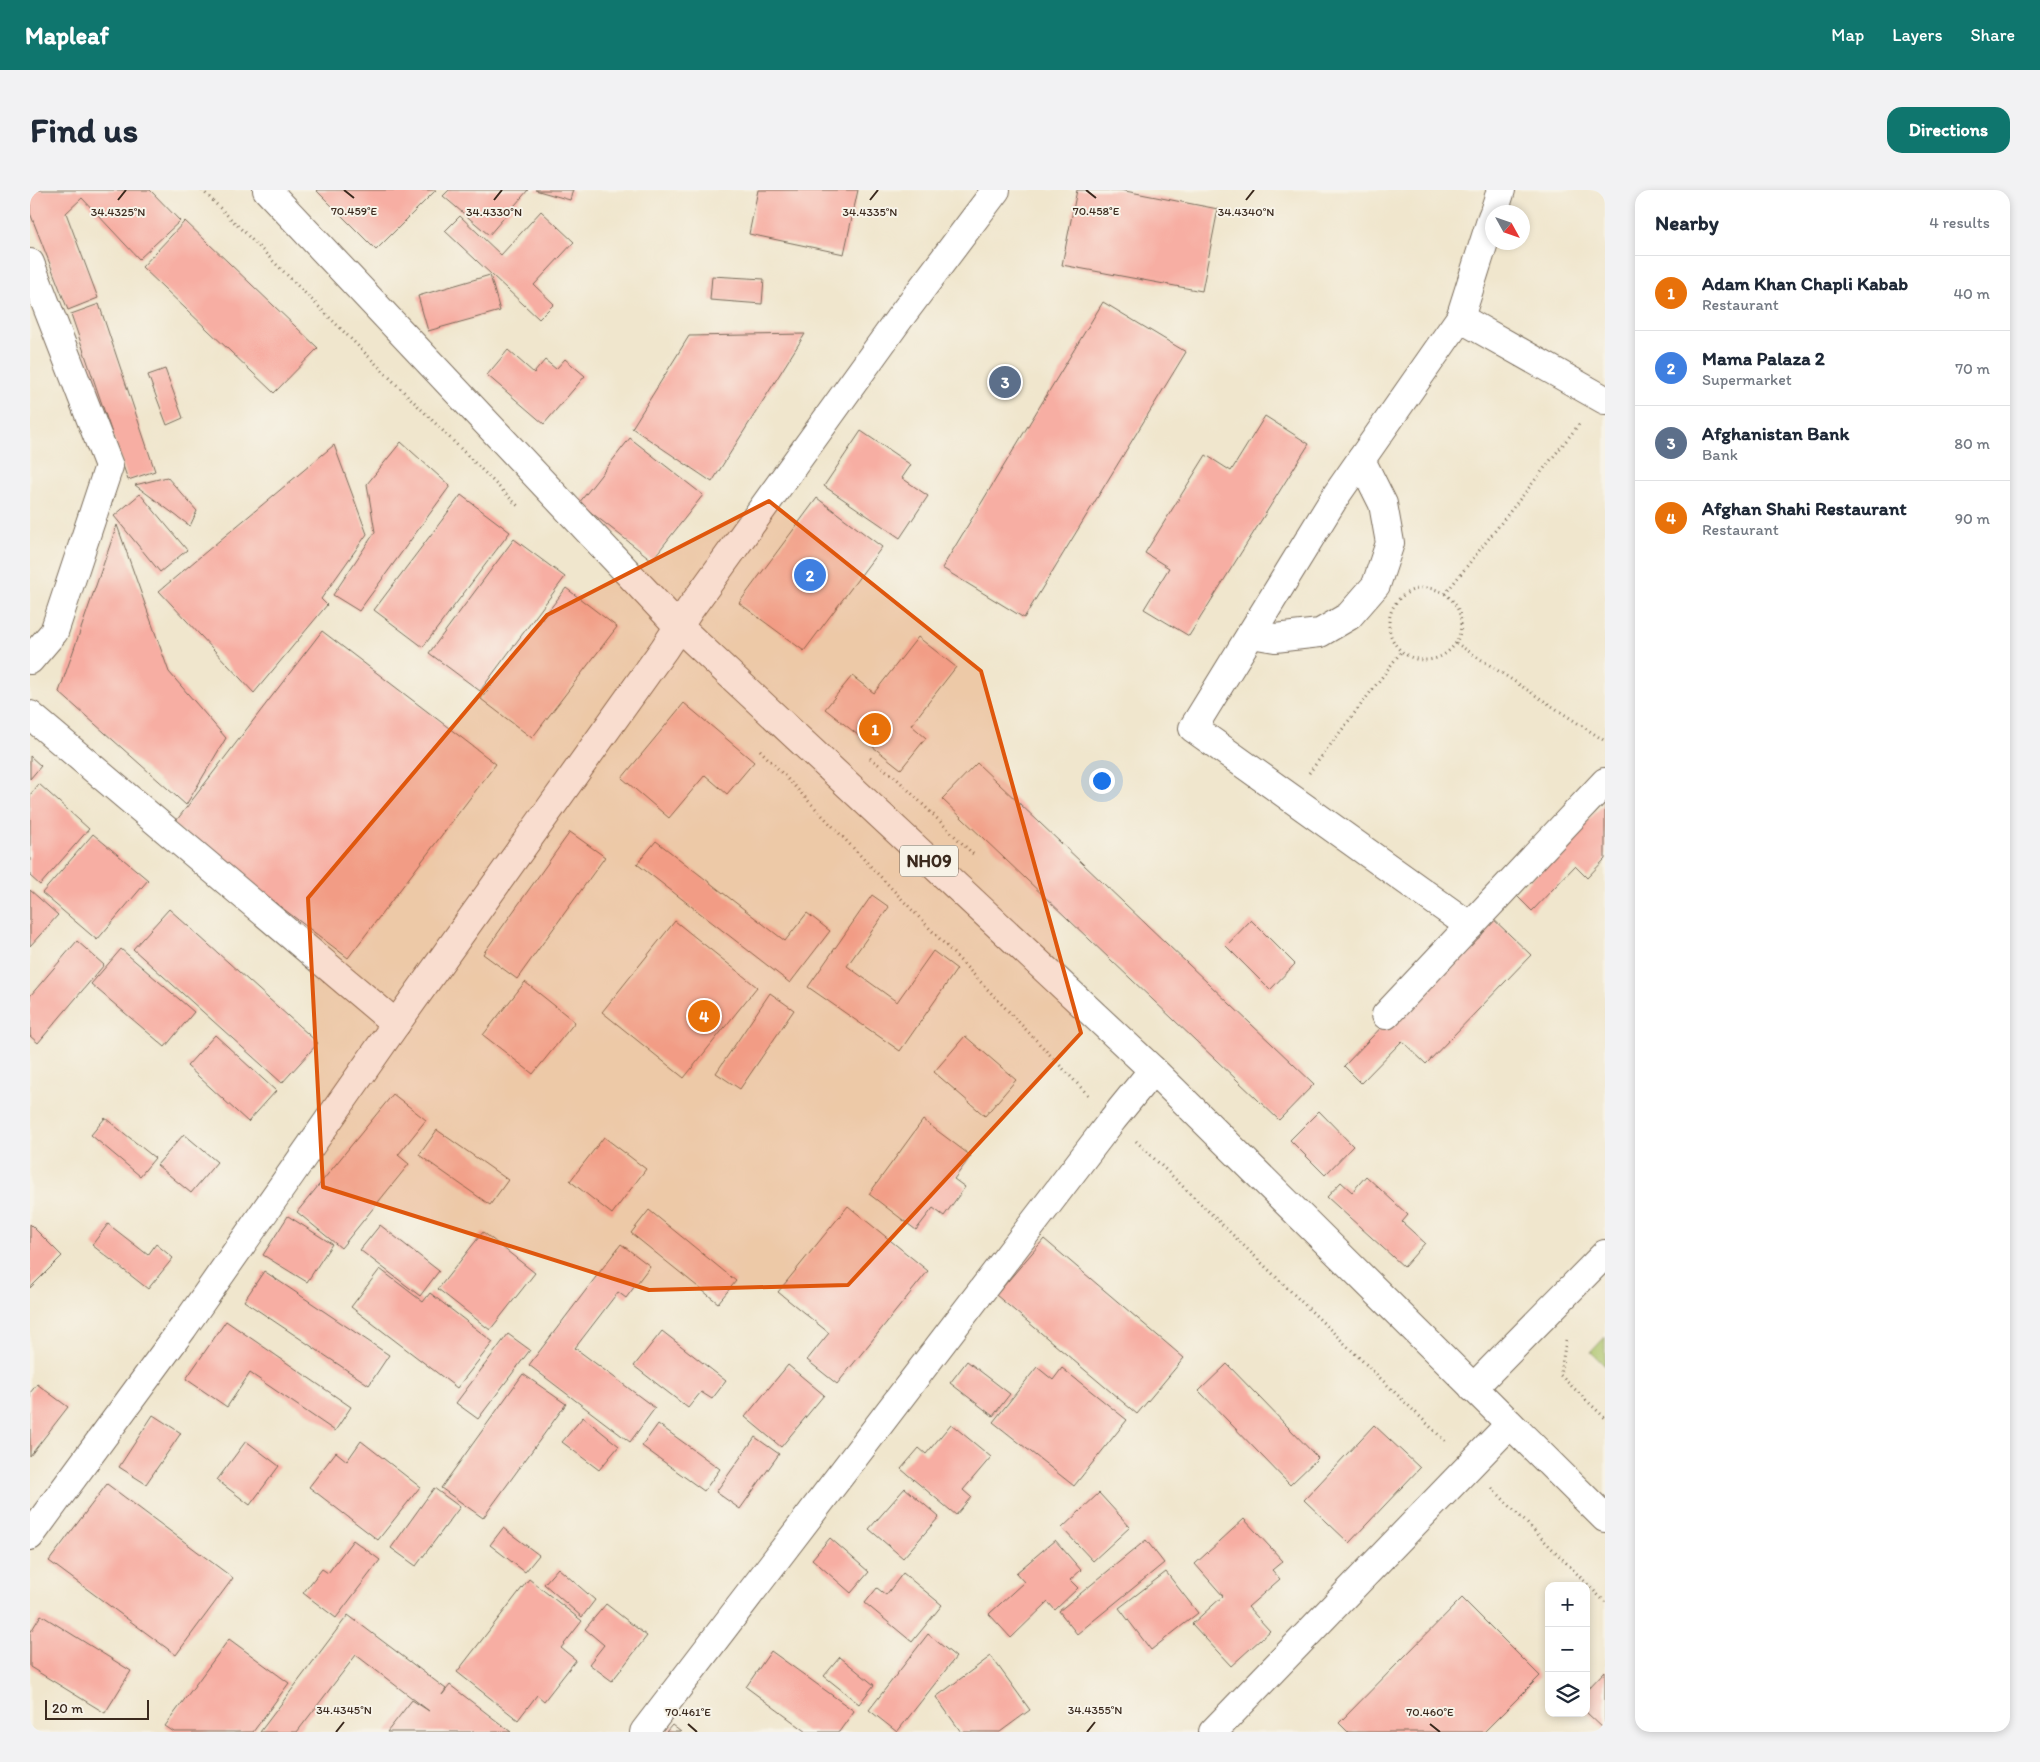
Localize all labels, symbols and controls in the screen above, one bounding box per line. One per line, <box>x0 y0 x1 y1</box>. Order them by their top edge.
text: Mapleaf <box>25 21 109 50</box>
text: Map <box>1831 24 1864 46</box>
text: Layers <box>1892 24 1942 46</box>
text: Share <box>1970 24 2015 46</box>
button: Directions <box>1887 107 2010 153</box>
text: Find us <box>30 109 138 151</box>
text: 70.459°E <box>331 204 377 218</box>
text: 70.458°E <box>1073 204 1120 218</box>
text: 34.4325°N <box>91 205 145 219</box>
text: 34.4330°N <box>466 205 522 219</box>
text: 34.4335°N <box>843 205 897 219</box>
text: 34.4340°N <box>1218 205 1274 219</box>
north arrow <box>1485 205 1530 250</box>
text: Nearby <box>1655 210 1719 235</box>
text: 4 results <box>1929 213 1990 232</box>
text: Adam Khan Chapli Kabab <box>1702 272 1908 295</box>
text: 1 <box>1667 284 1675 303</box>
text: 40 m <box>1953 284 1990 303</box>
text: Restaurant <box>1702 295 1779 314</box>
text: Mama Palaza 2 <box>1702 347 1825 370</box>
text: 2 <box>1667 359 1675 378</box>
text: 70 m <box>1955 359 1990 378</box>
pin: 3 <box>989 363 1021 401</box>
text: Supermarket <box>1702 370 1792 389</box>
text: Afghanistan Bank <box>1702 422 1849 445</box>
text: 3 <box>1667 434 1675 453</box>
text: 80 m <box>1954 434 1990 453</box>
text: Bank <box>1702 445 1738 464</box>
text: Afghan Shahi Restaurant <box>1702 497 1907 520</box>
text: 4 <box>1666 509 1676 528</box>
text: 90 m <box>1955 509 1990 528</box>
text: Restaurant <box>1702 520 1779 539</box>
pin: 2 <box>794 556 826 594</box>
pin: 1 <box>859 710 891 748</box>
your location <box>1089 768 1115 794</box>
road number: NH09 <box>900 846 958 876</box>
pin: 4 <box>688 997 720 1035</box>
map controls <box>1545 1582 1590 1717</box>
button: + <box>1545 1582 1590 1627</box>
button: − <box>1545 1627 1590 1672</box>
button: layers <box>1545 1672 1590 1717</box>
scale bar <box>45 1697 149 1720</box>
text: 20 m <box>52 1700 83 1717</box>
text: 34.4345°N <box>316 1703 372 1717</box>
text: 34.4355°N <box>1068 1703 1122 1717</box>
text: 70.461°E <box>665 1705 711 1719</box>
text: 70.460°E <box>1406 1705 1454 1719</box>

